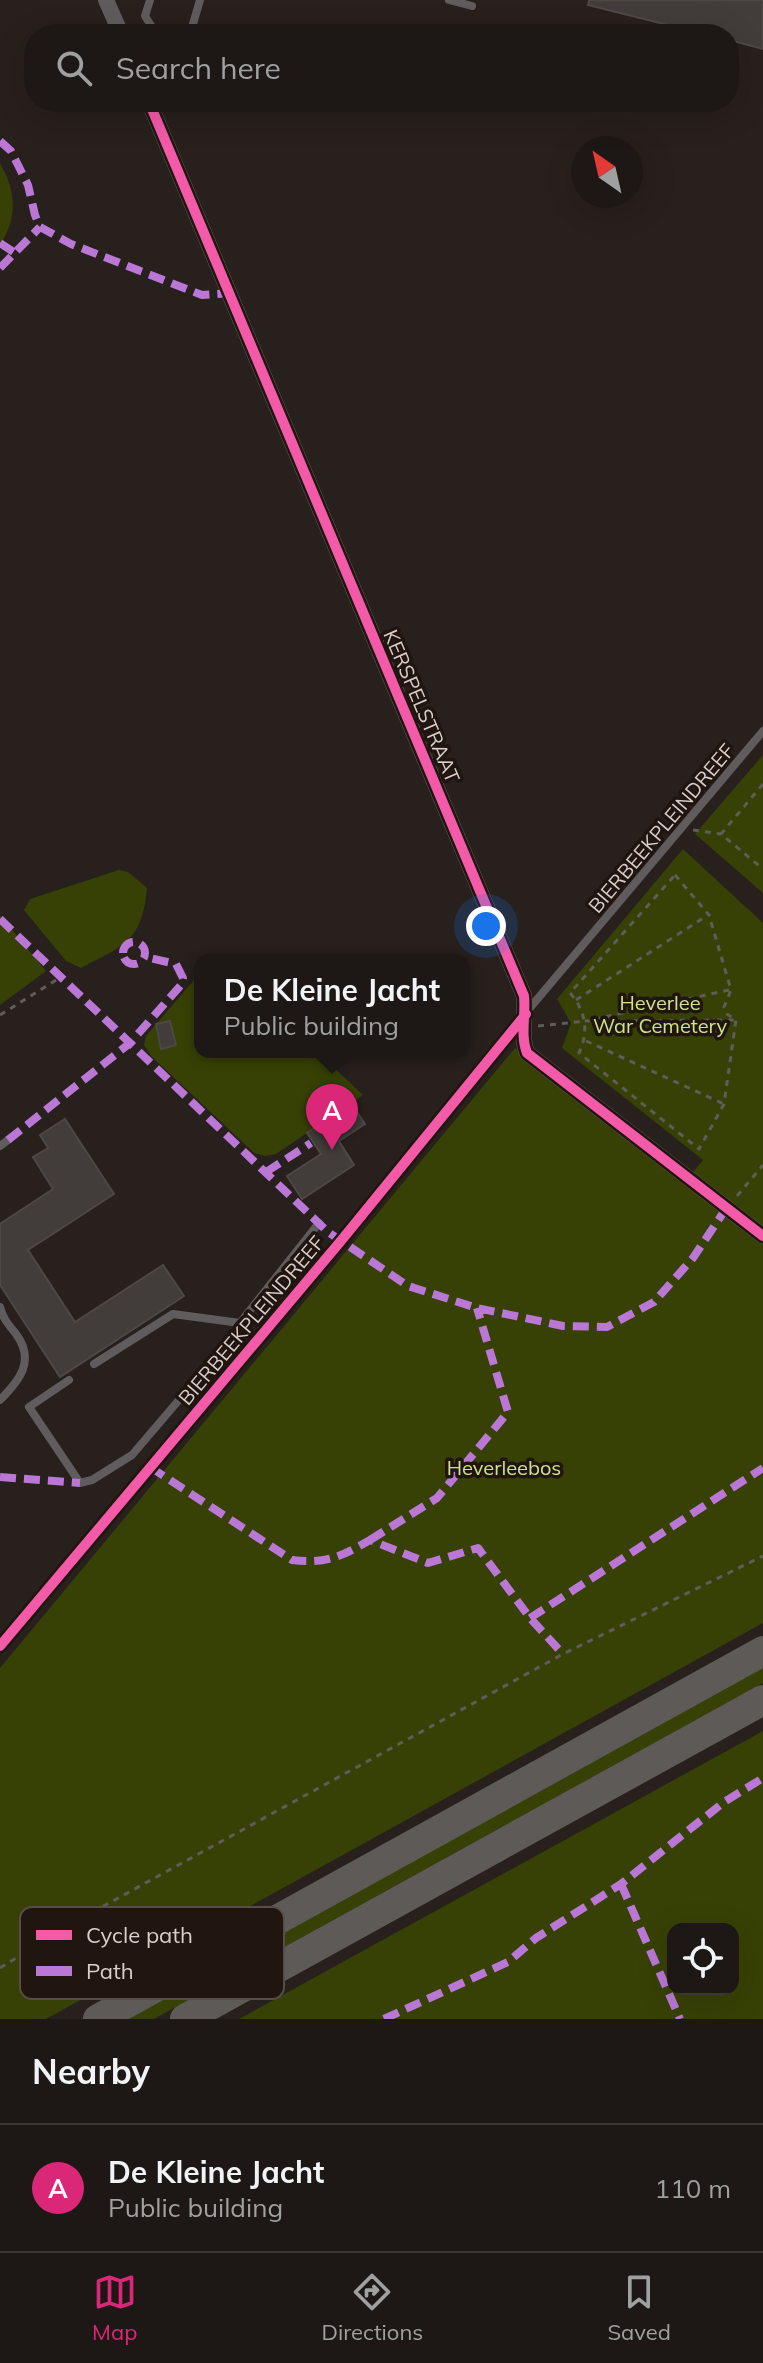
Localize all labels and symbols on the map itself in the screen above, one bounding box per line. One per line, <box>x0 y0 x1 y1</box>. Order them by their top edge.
north arrow <box>571 136 643 208</box>
street label: KERSPELSTRAAT <box>378 626 466 786</box>
street label: BIERBEEKPLEINDREEF <box>583 738 739 918</box>
your location <box>466 906 506 946</box>
park label: Heverlee War Cemetery <box>593 990 727 1038</box>
pin: A <box>306 1084 358 1150</box>
street label: BIERBEEKPLEINDREEF <box>173 1230 329 1410</box>
park label: Heverleebos <box>447 1455 561 1480</box>
legend <box>20 1907 284 1999</box>
text: Cycle path <box>86 1921 193 1949</box>
text: Path <box>86 1957 134 1985</box>

